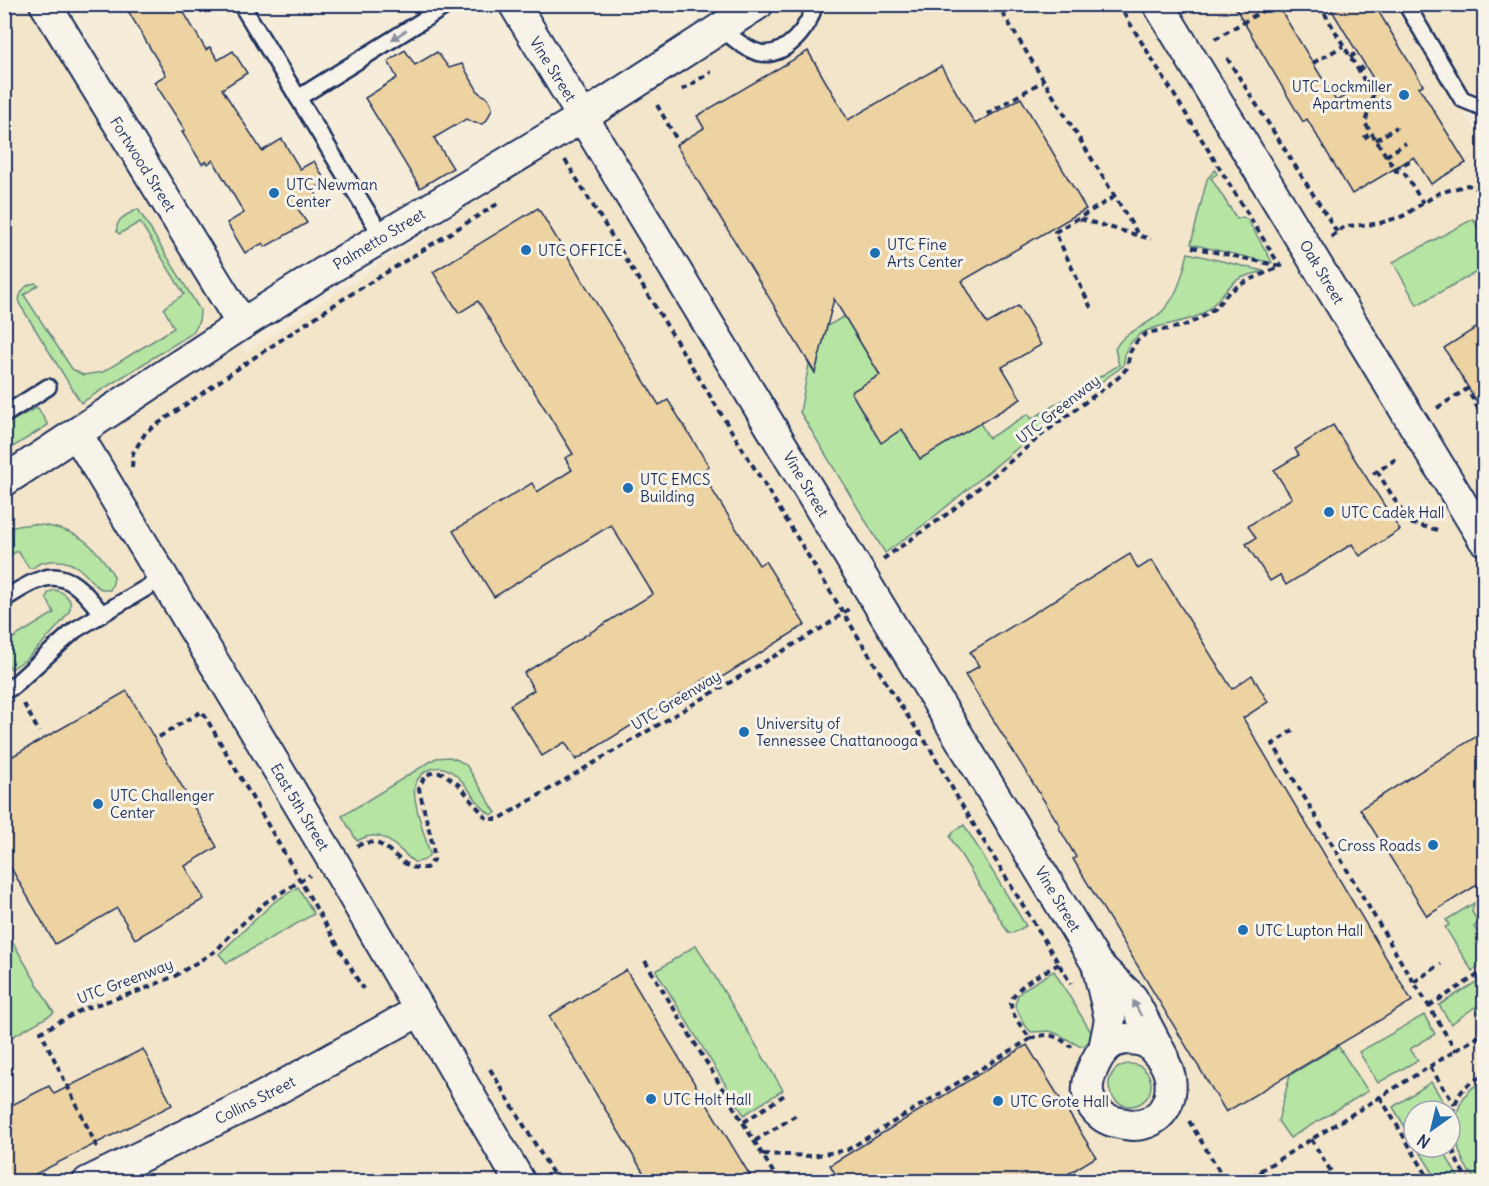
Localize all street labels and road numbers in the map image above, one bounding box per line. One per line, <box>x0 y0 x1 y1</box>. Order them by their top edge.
street label: Vine Street <box>526 33 580 105</box>
street label: Fortwood Street <box>106 113 180 215</box>
street label: Palmetto Street <box>330 204 428 274</box>
street label: Oak Street <box>1295 236 1349 308</box>
street label: UTC Greenway <box>1012 370 1104 448</box>
street label: Vine Street <box>779 448 833 520</box>
street label: UTC Greenway <box>628 666 724 734</box>
street label: East 5th Street <box>266 760 334 854</box>
street label: Vine Street <box>1031 863 1085 935</box>
street label: UTC Greenway <box>74 954 176 1008</box>
street label: Collins Street <box>212 1072 298 1128</box>

